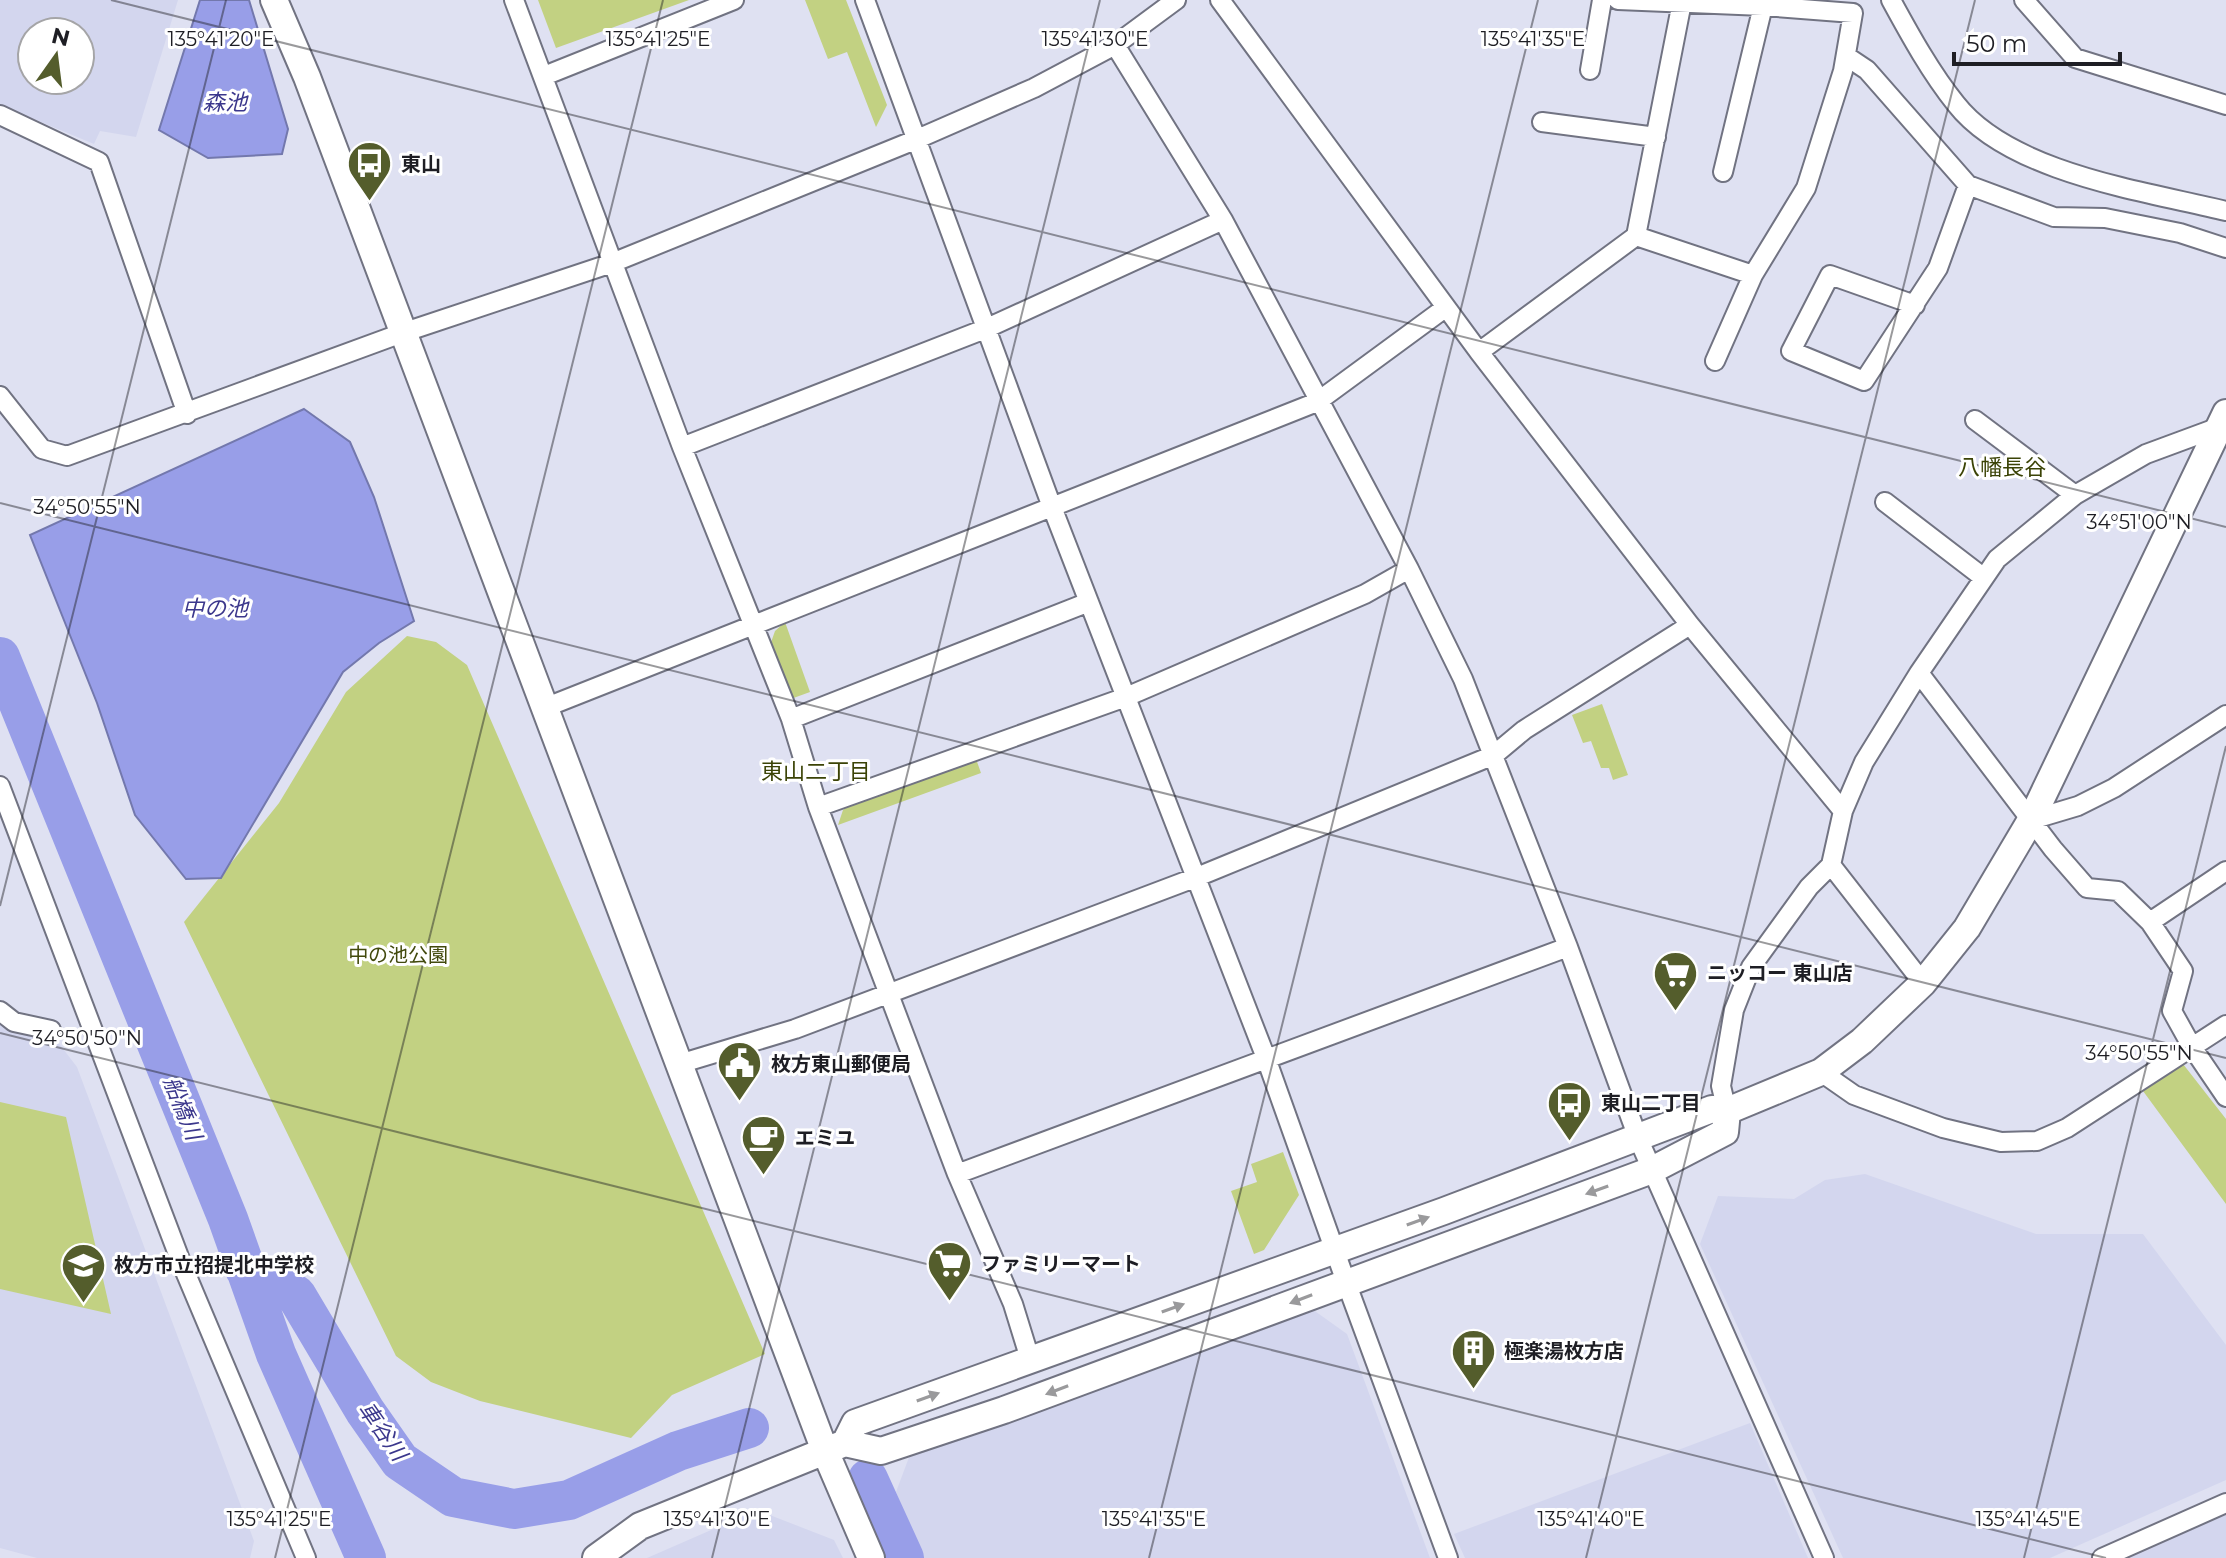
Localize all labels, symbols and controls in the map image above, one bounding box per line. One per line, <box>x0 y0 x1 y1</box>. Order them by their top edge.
north arrow <box>16 16 96 96</box>
scale bar <box>1954 16 2120 66</box>
text: N <box>49 22 73 52</box>
text: 135°41'20"E <box>168 27 274 51</box>
text: 135°41'25"E <box>606 27 710 51</box>
text: 135°41'30"E <box>1042 27 1148 51</box>
text: 135°41'35"E <box>1481 27 1585 51</box>
text: 50 m <box>1966 29 2027 58</box>
water label: 森池 <box>203 89 249 116</box>
bus stop icon: 東山 <box>346 140 394 203</box>
place label: 東山 <box>401 152 441 176</box>
district label: 八幡長谷 <box>1958 454 2046 481</box>
text: 34°50'55"N <box>33 495 141 519</box>
text: 34°51'00"N <box>2086 510 2192 534</box>
water label: 中の池 <box>182 595 250 622</box>
district label: 東山二丁目 <box>761 758 871 785</box>
park label: 中の池公園 <box>348 943 448 967</box>
supermarket icon: ニッコー 東山店 <box>1652 949 1700 1012</box>
place label: ニッコー 東山店 <box>1707 961 1853 985</box>
text: 34°50'50"N <box>32 1026 142 1050</box>
public building icon: 枚方東山郵便局 <box>716 1040 764 1103</box>
text: 34°50'55"N <box>2085 1041 2193 1065</box>
place label: 枚方東山郵便局 <box>771 1052 911 1076</box>
water label: 船橋川 <box>158 1073 208 1146</box>
bus stop icon: 東山二丁目 <box>1546 1079 1594 1142</box>
place label: 東山二丁目 <box>1601 1091 1701 1115</box>
cafe icon: エミユ <box>740 1114 788 1177</box>
place label: エミユ <box>795 1126 855 1150</box>
one-way arrow <box>1585 1184 1609 1196</box>
one-way arrow <box>1406 1214 1430 1227</box>
supermarket icon: ファミリーマート <box>926 1240 974 1303</box>
school or university icon: 枚方市立招提北中学校 <box>59 1241 107 1304</box>
place label: ファミリーマート <box>981 1252 1141 1276</box>
place label: 枚方市立招提北中学校 <box>114 1253 314 1277</box>
one-way arrow <box>1289 1293 1313 1306</box>
one-way arrow <box>1161 1302 1185 1314</box>
building icon: 極楽湯枚方店 <box>1449 1327 1497 1390</box>
place label: 極楽湯枚方店 <box>1504 1339 1624 1363</box>
one-way arrow <box>1045 1385 1069 1397</box>
one-way arrow <box>916 1390 940 1403</box>
water label: 車谷川 <box>353 1397 414 1468</box>
text: 135°41'25"E <box>227 1507 331 1531</box>
text: 135°41'30"E <box>664 1507 770 1531</box>
text: 135°41'35"E <box>1102 1507 1206 1531</box>
text: 135°41'40"E <box>1537 1507 1645 1531</box>
text: 135°41'45"E <box>1975 1507 2081 1531</box>

